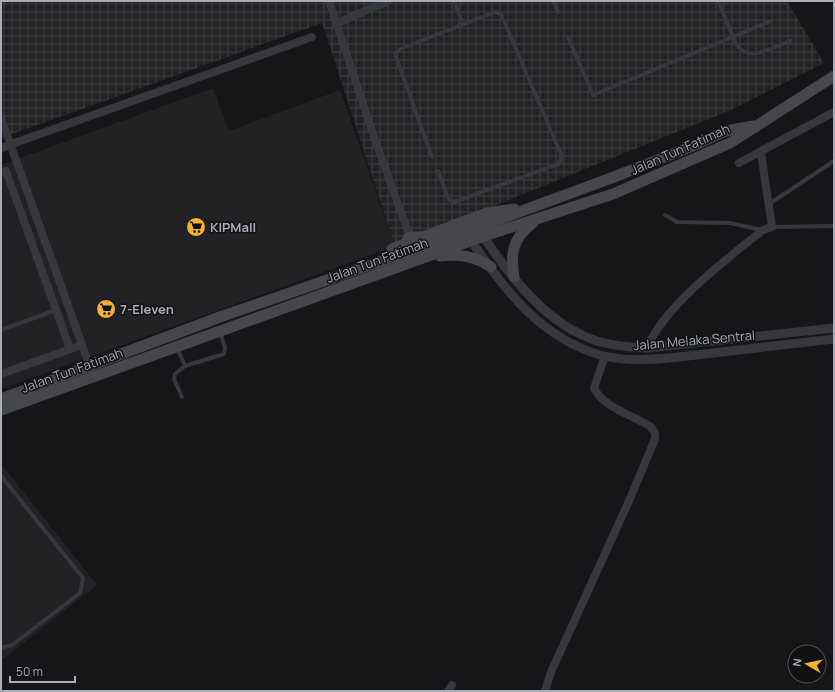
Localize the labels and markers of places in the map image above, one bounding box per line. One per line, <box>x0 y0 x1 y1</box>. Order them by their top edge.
supermarket icon: KIPMall <box>185 216 207 238</box>
place label: KIPMall <box>210 218 256 236</box>
supermarket icon: 7-Eleven <box>95 298 117 320</box>
place label: 7-Eleven <box>120 300 174 318</box>

